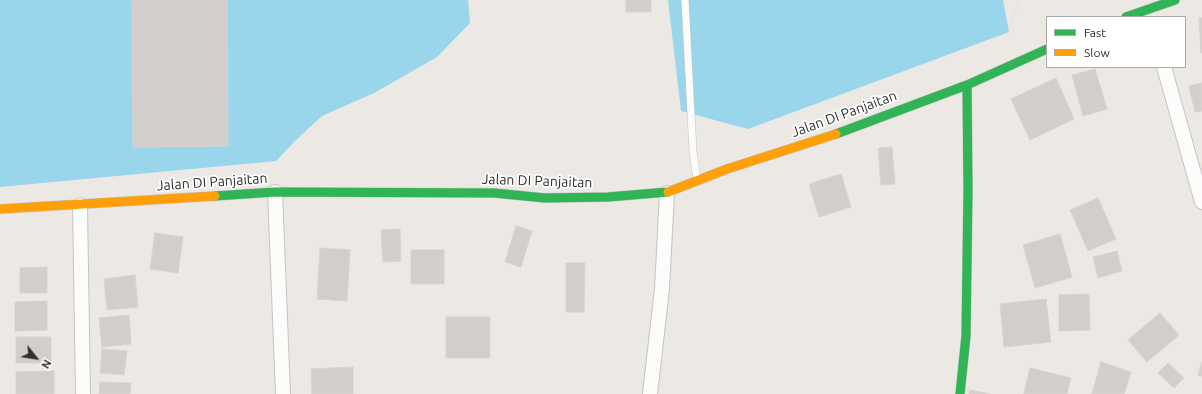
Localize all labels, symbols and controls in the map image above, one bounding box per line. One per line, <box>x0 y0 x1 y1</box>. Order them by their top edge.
legend <box>1046 16 1186 68</box>
text: Fast <box>1084 26 1106 39</box>
text: Slow <box>1084 46 1110 59</box>
street label: Jalan DI Panjaitan <box>789 87 899 141</box>
street label: Jalan DI Panjaitan <box>156 170 268 194</box>
street label: Jalan DI Panjaitan <box>481 171 593 191</box>
north arrow <box>16 338 56 378</box>
text: N <box>39 357 54 371</box>

